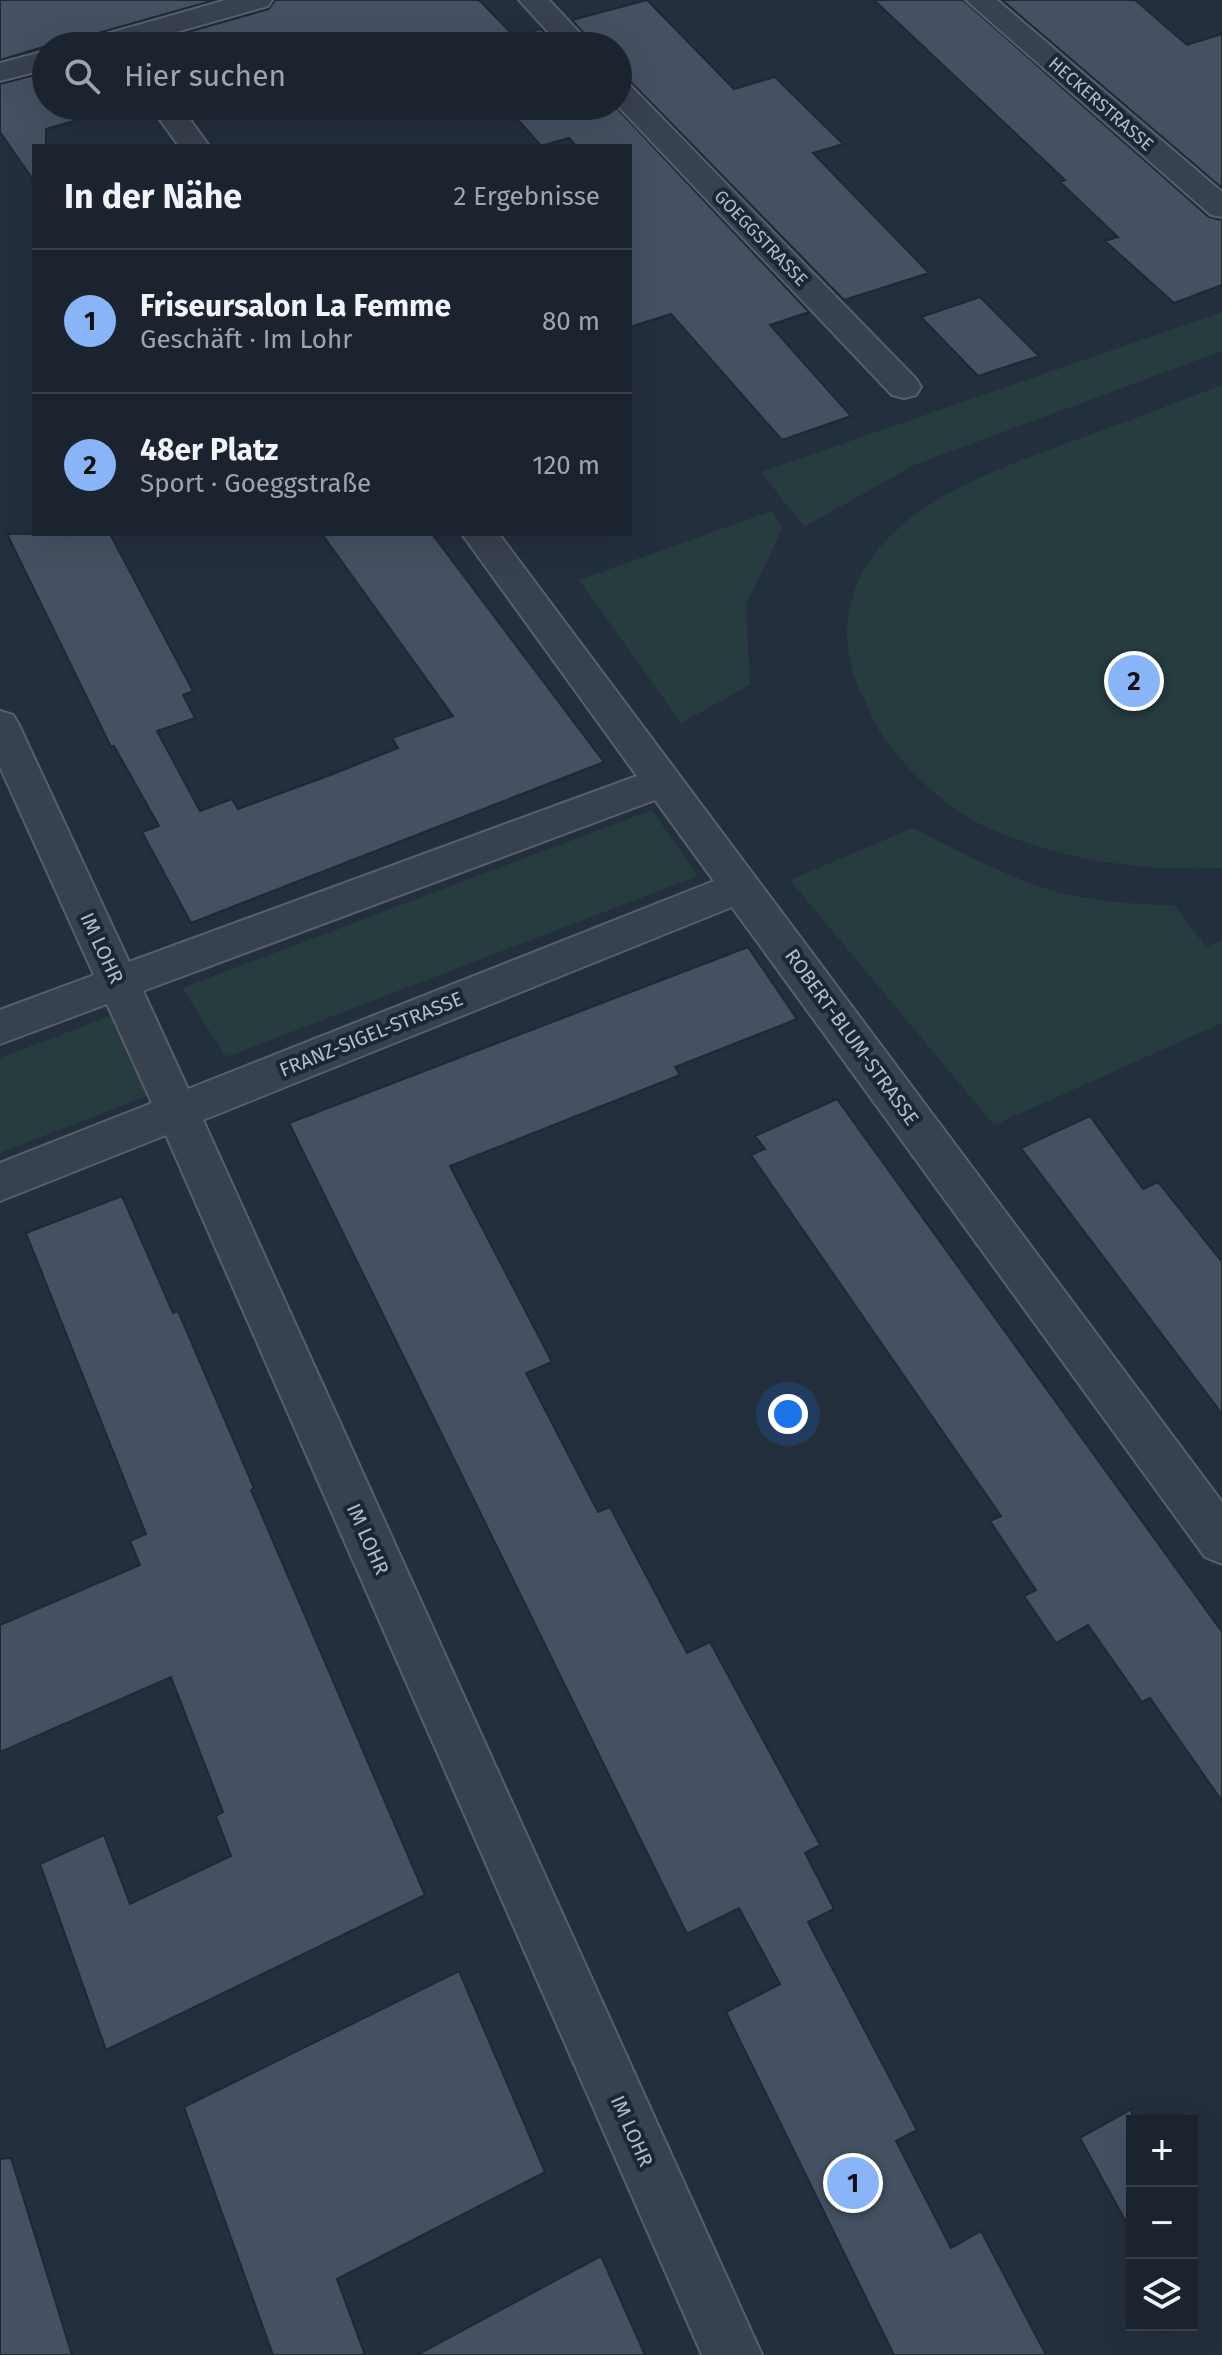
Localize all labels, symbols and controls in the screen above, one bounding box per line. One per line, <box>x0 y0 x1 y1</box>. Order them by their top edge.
search box <box>32 32 632 120</box>
street label: HECKERSTRASSE <box>1044 53 1158 155</box>
icon: search <box>60 54 104 98</box>
text: Hier suchen <box>124 58 286 94</box>
text: In der Nähe <box>64 176 242 217</box>
text: 2 Ergebnisse <box>453 181 600 212</box>
street label: GOEGGSTRASSE <box>710 185 812 291</box>
text: Friseursalon La Femme <box>140 288 451 324</box>
text: 1 <box>84 306 96 337</box>
text: 80 m <box>542 306 600 337</box>
text: Geschäft · Im Lohr <box>140 324 352 355</box>
text: 48er Platz <box>140 432 278 468</box>
text: 2 <box>83 450 97 481</box>
text: 120 m <box>532 450 600 481</box>
text: Sport · Goeggstraße <box>140 468 371 499</box>
pin: 2 <box>1108 651 1160 711</box>
street label: IM LOHR <box>75 909 129 987</box>
street label: ROBERT-BLUM-STRASSE <box>780 944 924 1130</box>
street label: FRANZ-SIGEL-STRASSE <box>276 986 466 1082</box>
your location <box>768 1394 808 1434</box>
street label: IM LOHR <box>342 1500 394 1578</box>
street label: IM LOHR <box>606 2092 658 2170</box>
map controls <box>1126 2115 1198 2331</box>
button: + <box>1126 2115 1198 2187</box>
pin: 1 <box>827 2153 879 2213</box>
button: − <box>1126 2187 1198 2259</box>
button: layers <box>1126 2259 1198 2331</box>

